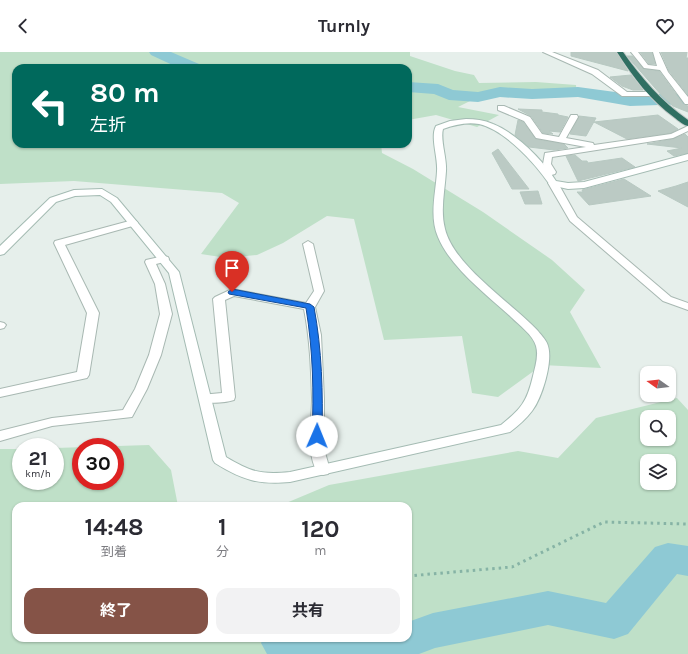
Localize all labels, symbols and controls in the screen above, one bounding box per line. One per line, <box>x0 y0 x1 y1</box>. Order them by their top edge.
icon: back <box>12 15 34 37</box>
text: Turnly <box>318 15 370 37</box>
icon: heart <box>654 15 676 37</box>
text: 80 m <box>90 76 159 109</box>
icon: left <box>24 80 76 132</box>
text: 左折 <box>90 114 126 136</box>
pin <box>215 251 249 292</box>
icon: arrive <box>221 257 243 279</box>
north arrow <box>640 366 676 402</box>
map controls <box>640 366 676 490</box>
button: search <box>640 410 676 446</box>
position arrow <box>296 415 338 457</box>
speed limit sign: 30 <box>72 438 124 490</box>
text: 21 <box>28 447 48 470</box>
button: layers <box>640 454 676 490</box>
text: km/h <box>25 468 51 480</box>
text: 14:48 <box>84 513 144 541</box>
text: 1 <box>218 513 227 541</box>
text: 120 <box>301 515 340 543</box>
text: m <box>314 543 327 558</box>
text: 到着 <box>101 544 127 559</box>
text: 分 <box>216 544 229 559</box>
button: 終了 <box>24 588 208 634</box>
button: 共有 <box>216 588 400 634</box>

